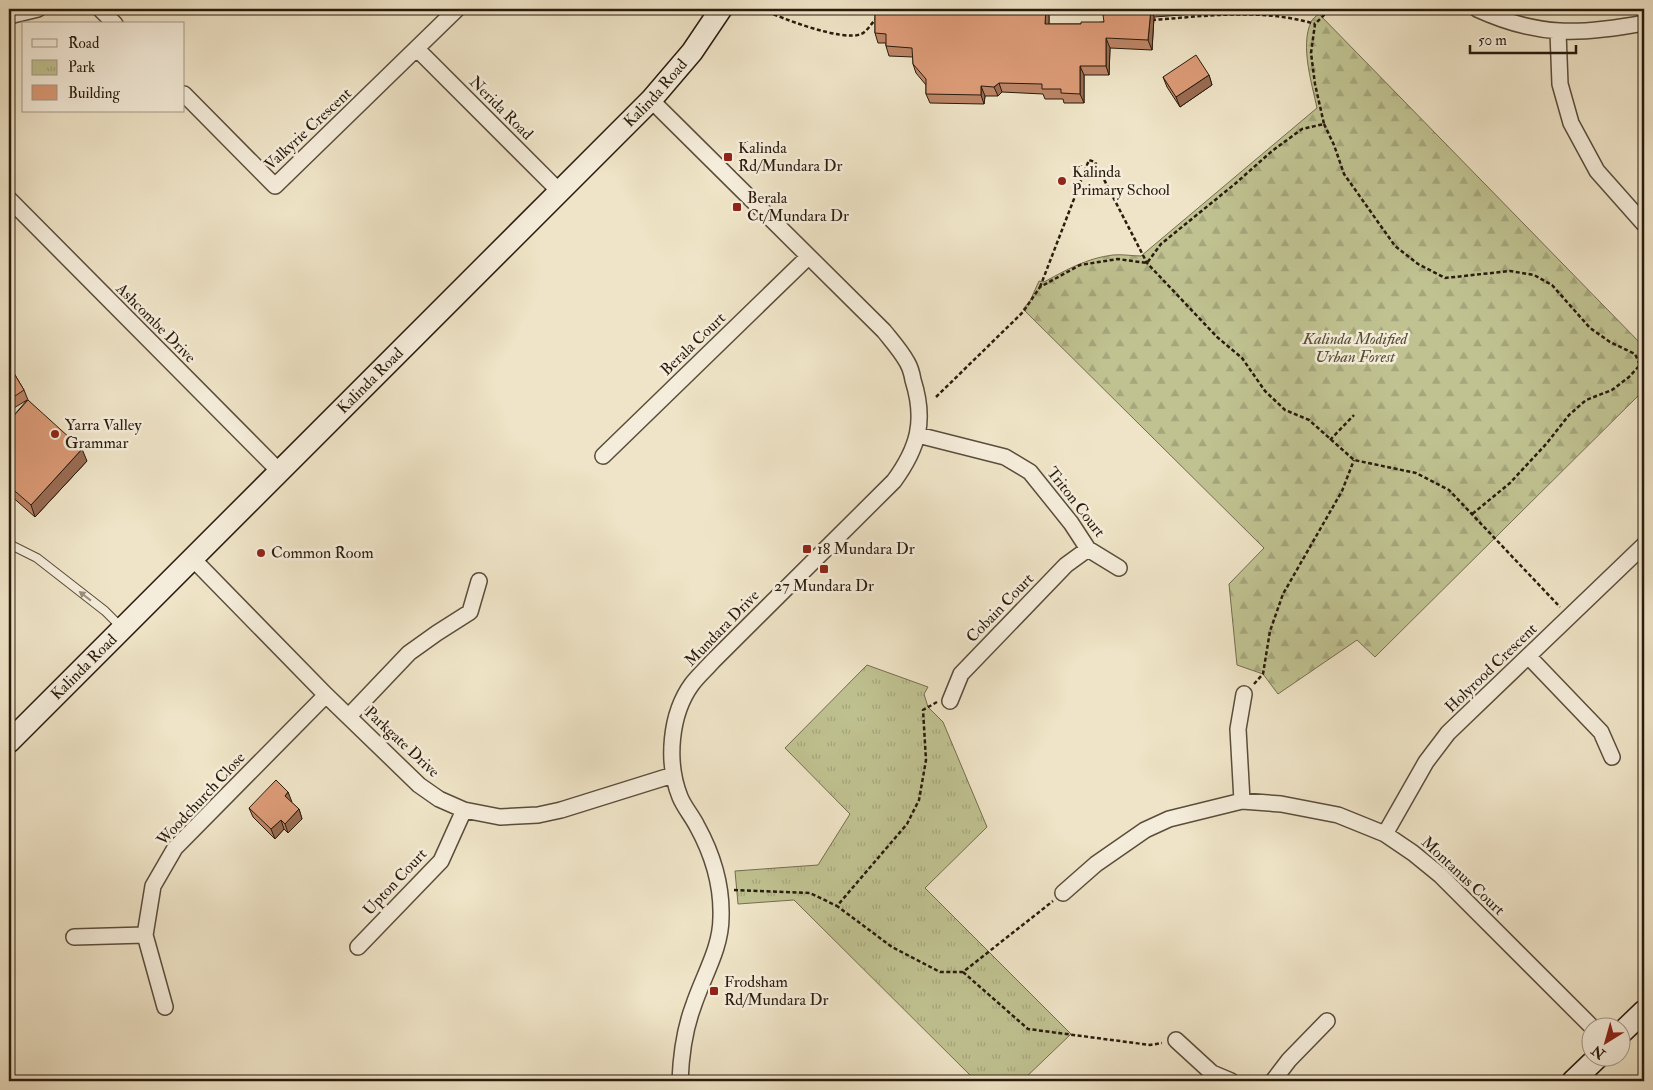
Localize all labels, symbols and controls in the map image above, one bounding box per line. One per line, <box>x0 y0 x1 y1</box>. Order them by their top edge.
legend <box>22 22 185 112</box>
scale bar <box>1470 22 1577 54</box>
text: 50 m <box>1478 31 1507 50</box>
text: Road <box>68 34 100 53</box>
street label: Kalinda Road <box>619 55 692 132</box>
text: Park <box>68 58 95 77</box>
street label: Nerida Road <box>465 72 537 144</box>
text: Building <box>68 84 120 103</box>
street label: Valkyrie Crescent <box>260 84 356 174</box>
place label: Kalinda Rd/Mundara Dr <box>738 138 842 176</box>
marker: Kalinda Rd/Mundara Dr <box>722 151 734 163</box>
place label: Kalinda Primary School <box>1072 162 1170 200</box>
marker: Kalinda Primary School <box>1056 175 1068 187</box>
place label: Berala Ct/Mundara Dr <box>747 188 849 226</box>
marker: Berala Ct/Mundara Dr <box>731 201 743 213</box>
street label: Ashcombe Drive <box>111 278 200 367</box>
street label: Berala Court <box>656 308 730 380</box>
park label: Kalinda Modified Urban Forest <box>1302 329 1409 367</box>
street label: Kalinda Road <box>333 343 408 418</box>
place label: Yarra Valley Grammar <box>65 415 142 453</box>
marker: Yarra Valley Grammar <box>49 428 61 440</box>
street label: Triton Court <box>1042 463 1110 541</box>
place label: 18 Mundara Dr <box>817 539 915 559</box>
place label: Common Room <box>271 543 374 563</box>
marker: 18 Mundara Dr <box>801 543 813 555</box>
marker: Common Room <box>255 547 267 559</box>
marker: 27 Mundara Dr <box>818 563 830 575</box>
street label: Cobain Court <box>962 569 1038 647</box>
place label: 27 Mundara Dr <box>774 576 874 596</box>
street label: Mundara Drive <box>681 585 764 670</box>
one-way arrow <box>79 590 92 601</box>
street label: Holyrood Crescent <box>1441 619 1541 717</box>
street label: Kalinda Road <box>47 630 121 704</box>
street label: Parkgate Drive <box>360 702 444 782</box>
street label: Woodchurch Close <box>152 748 250 851</box>
street label: Montanus Court <box>1417 832 1509 920</box>
street label: Upton Court <box>359 844 432 920</box>
place label: Frodsham Rd/Mundara Dr <box>724 972 828 1010</box>
marker: Frodsham Rd/Mundara Dr <box>708 985 720 997</box>
north arrow <box>1580 1018 1630 1068</box>
text: N <box>1588 1041 1609 1063</box>

